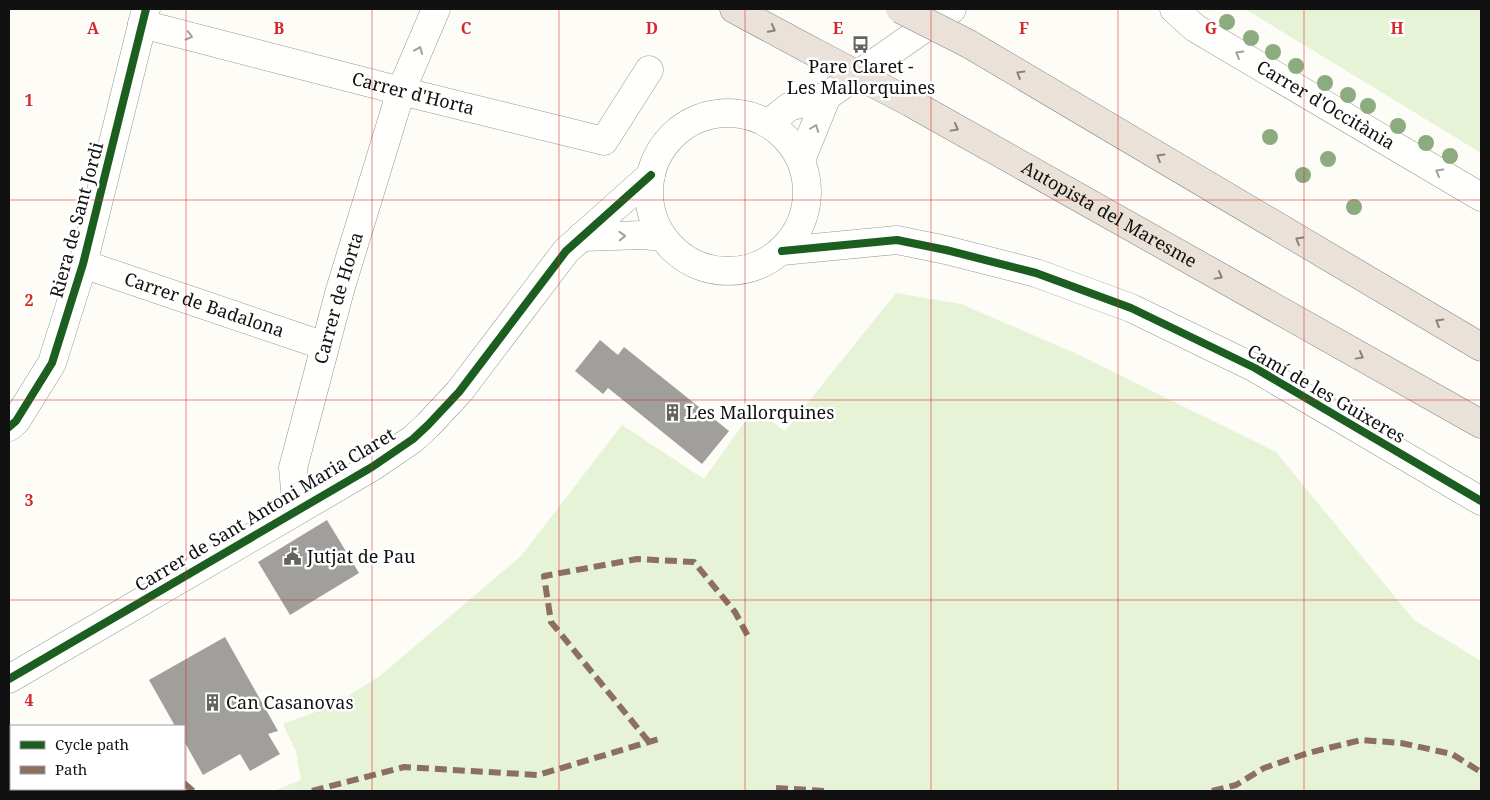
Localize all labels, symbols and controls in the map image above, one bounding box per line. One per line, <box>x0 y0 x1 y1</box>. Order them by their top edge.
text: A <box>87 17 100 39</box>
text: B <box>274 17 285 39</box>
text: C <box>461 17 472 39</box>
text: D <box>646 17 658 39</box>
text: E <box>833 17 843 39</box>
text: F <box>1019 17 1029 39</box>
text: G <box>1205 17 1217 39</box>
text: H <box>1390 17 1404 39</box>
one-way arrow <box>767 23 776 33</box>
one-way arrow <box>185 30 193 41</box>
bus stop icon: Pare Claret - Les Mallorquines <box>851 34 871 54</box>
one-way arrow <box>412 46 423 55</box>
one-way arrow <box>1235 51 1244 61</box>
place label: Pare Claret - Les Mallorquines <box>787 54 935 99</box>
street label: Carrer d'Occitània <box>1252 54 1400 155</box>
street label: Carrer d'Horta <box>349 66 477 120</box>
one-way arrow <box>1016 71 1025 81</box>
text: 1 <box>24 89 34 111</box>
one-way arrow <box>950 121 959 131</box>
one-way arrow <box>808 124 819 133</box>
street label: Riera de Sant Jordi <box>44 139 108 300</box>
one-way arrow <box>1156 153 1165 163</box>
street label: Autopista del Maresme <box>1018 155 1201 273</box>
one-way arrow <box>1436 168 1445 178</box>
street label: Carrer de Horta <box>308 229 368 367</box>
one-way arrow <box>618 231 626 241</box>
one-way arrow <box>1296 236 1305 246</box>
street label: Carrer de Badalona <box>121 266 288 342</box>
one-way arrow <box>1213 270 1222 280</box>
text: 2 <box>24 289 34 311</box>
one-way arrow <box>1436 319 1445 329</box>
street label: Camí de les Guixeres <box>1243 338 1410 448</box>
one-way arrow <box>1355 350 1364 360</box>
place label: Les Mallorquines <box>686 400 834 424</box>
building icon: Les Mallorquines <box>662 403 682 423</box>
street label: Carrer de Sant Antoni Maria Claret <box>130 422 399 596</box>
text: 3 <box>24 489 34 511</box>
place label: Jutjat de Pau <box>306 544 416 568</box>
public building icon: Jutjat de Pau <box>283 547 303 567</box>
text: 4 <box>24 689 34 711</box>
place label: Can Casanovas <box>226 690 354 714</box>
building icon: Can Casanovas <box>202 693 222 713</box>
legend <box>10 725 185 790</box>
text: Cycle path <box>55 734 130 754</box>
text: Path <box>55 759 88 779</box>

